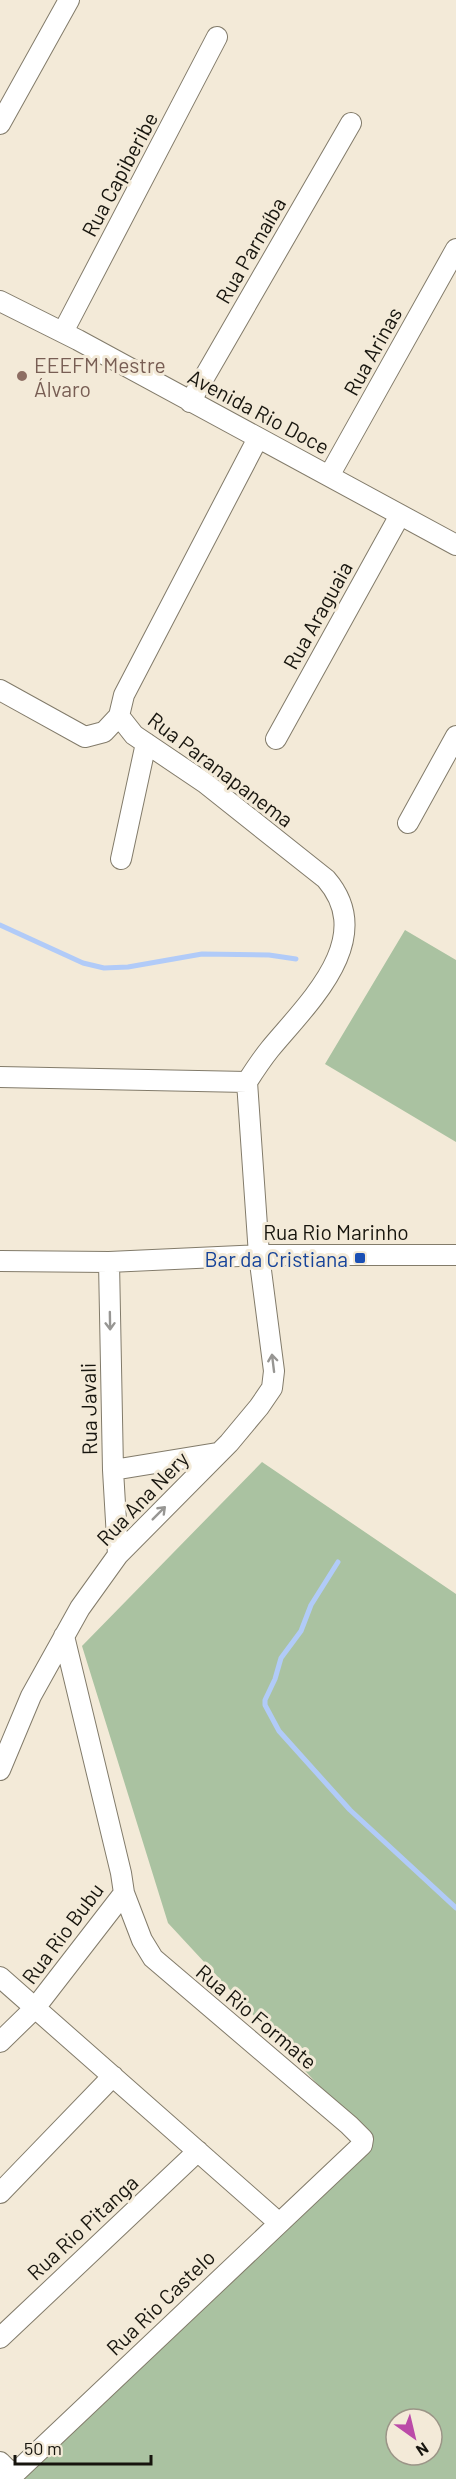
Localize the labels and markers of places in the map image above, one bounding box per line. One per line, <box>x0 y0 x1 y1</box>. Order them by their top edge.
place label: EEEFM Mestre Álvaro <box>34 352 166 401</box>
marker: EEEFM Mestre Álvaro <box>15 369 29 383</box>
place label: Bar da Cristiana <box>204 1246 348 1271</box>
marker: Bar da Cristiana <box>353 1251 367 1265</box>

